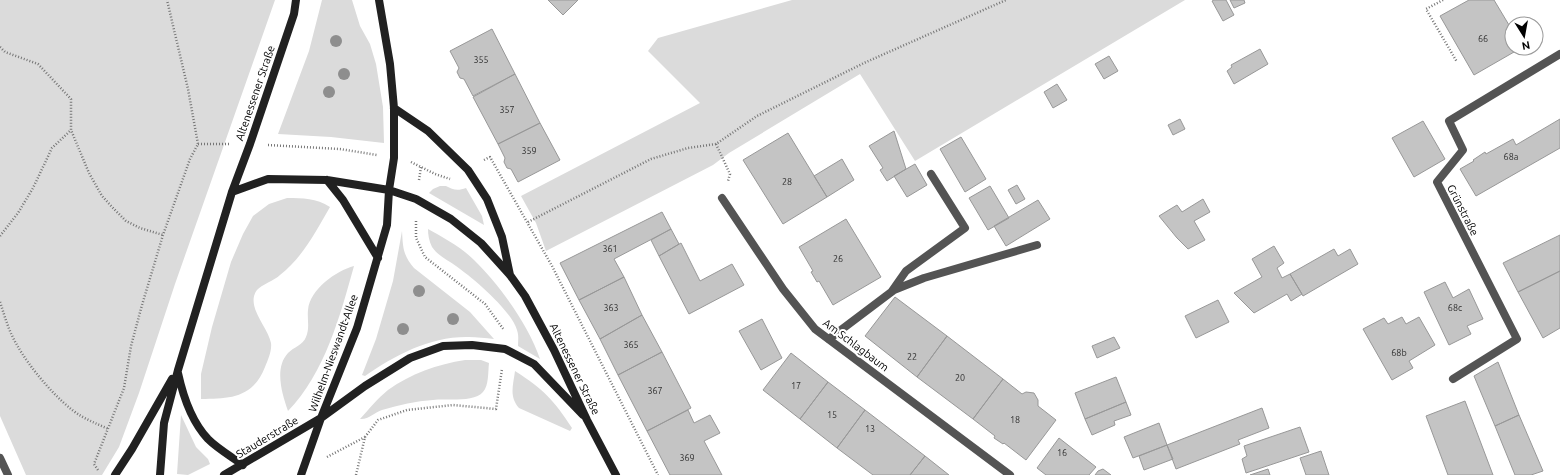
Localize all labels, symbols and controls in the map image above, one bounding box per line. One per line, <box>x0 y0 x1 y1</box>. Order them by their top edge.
north arrow <box>1504 16 1544 56</box>
house number: 66 <box>1478 34 1488 44</box>
text: N <box>1521 39 1531 52</box>
street label: Altenessener Straße <box>233 44 277 142</box>
house number: 355 <box>473 55 489 65</box>
house number: 357 <box>499 105 515 115</box>
house number: 359 <box>521 146 537 156</box>
house number: 68a <box>1504 152 1518 162</box>
house number: 28 <box>782 177 792 187</box>
street label: Grünstraße <box>1445 182 1481 238</box>
house number: 361 <box>602 244 618 254</box>
house number: 26 <box>833 254 843 264</box>
street label: Wilhelm-Nieswandt-Allee <box>306 292 360 414</box>
house number: 363 <box>603 303 619 313</box>
house number: 68c <box>1448 303 1462 313</box>
street label: Am Schlagbaum <box>821 316 891 374</box>
street label: Altenessener Straße <box>548 321 602 417</box>
house number: 365 <box>623 340 639 350</box>
house number: 68b <box>1391 348 1407 358</box>
house number: 22 <box>907 352 917 362</box>
house number: 20 <box>955 373 965 383</box>
house number: 17 <box>791 381 801 391</box>
house number: 367 <box>647 386 663 396</box>
house number: 15 <box>827 410 837 420</box>
street label: Stauderstraße <box>234 414 300 460</box>
house number: 18 <box>1010 415 1020 425</box>
house number: 13 <box>865 424 875 434</box>
house number: 16 <box>1057 448 1067 458</box>
house number: 369 <box>679 453 695 463</box>

